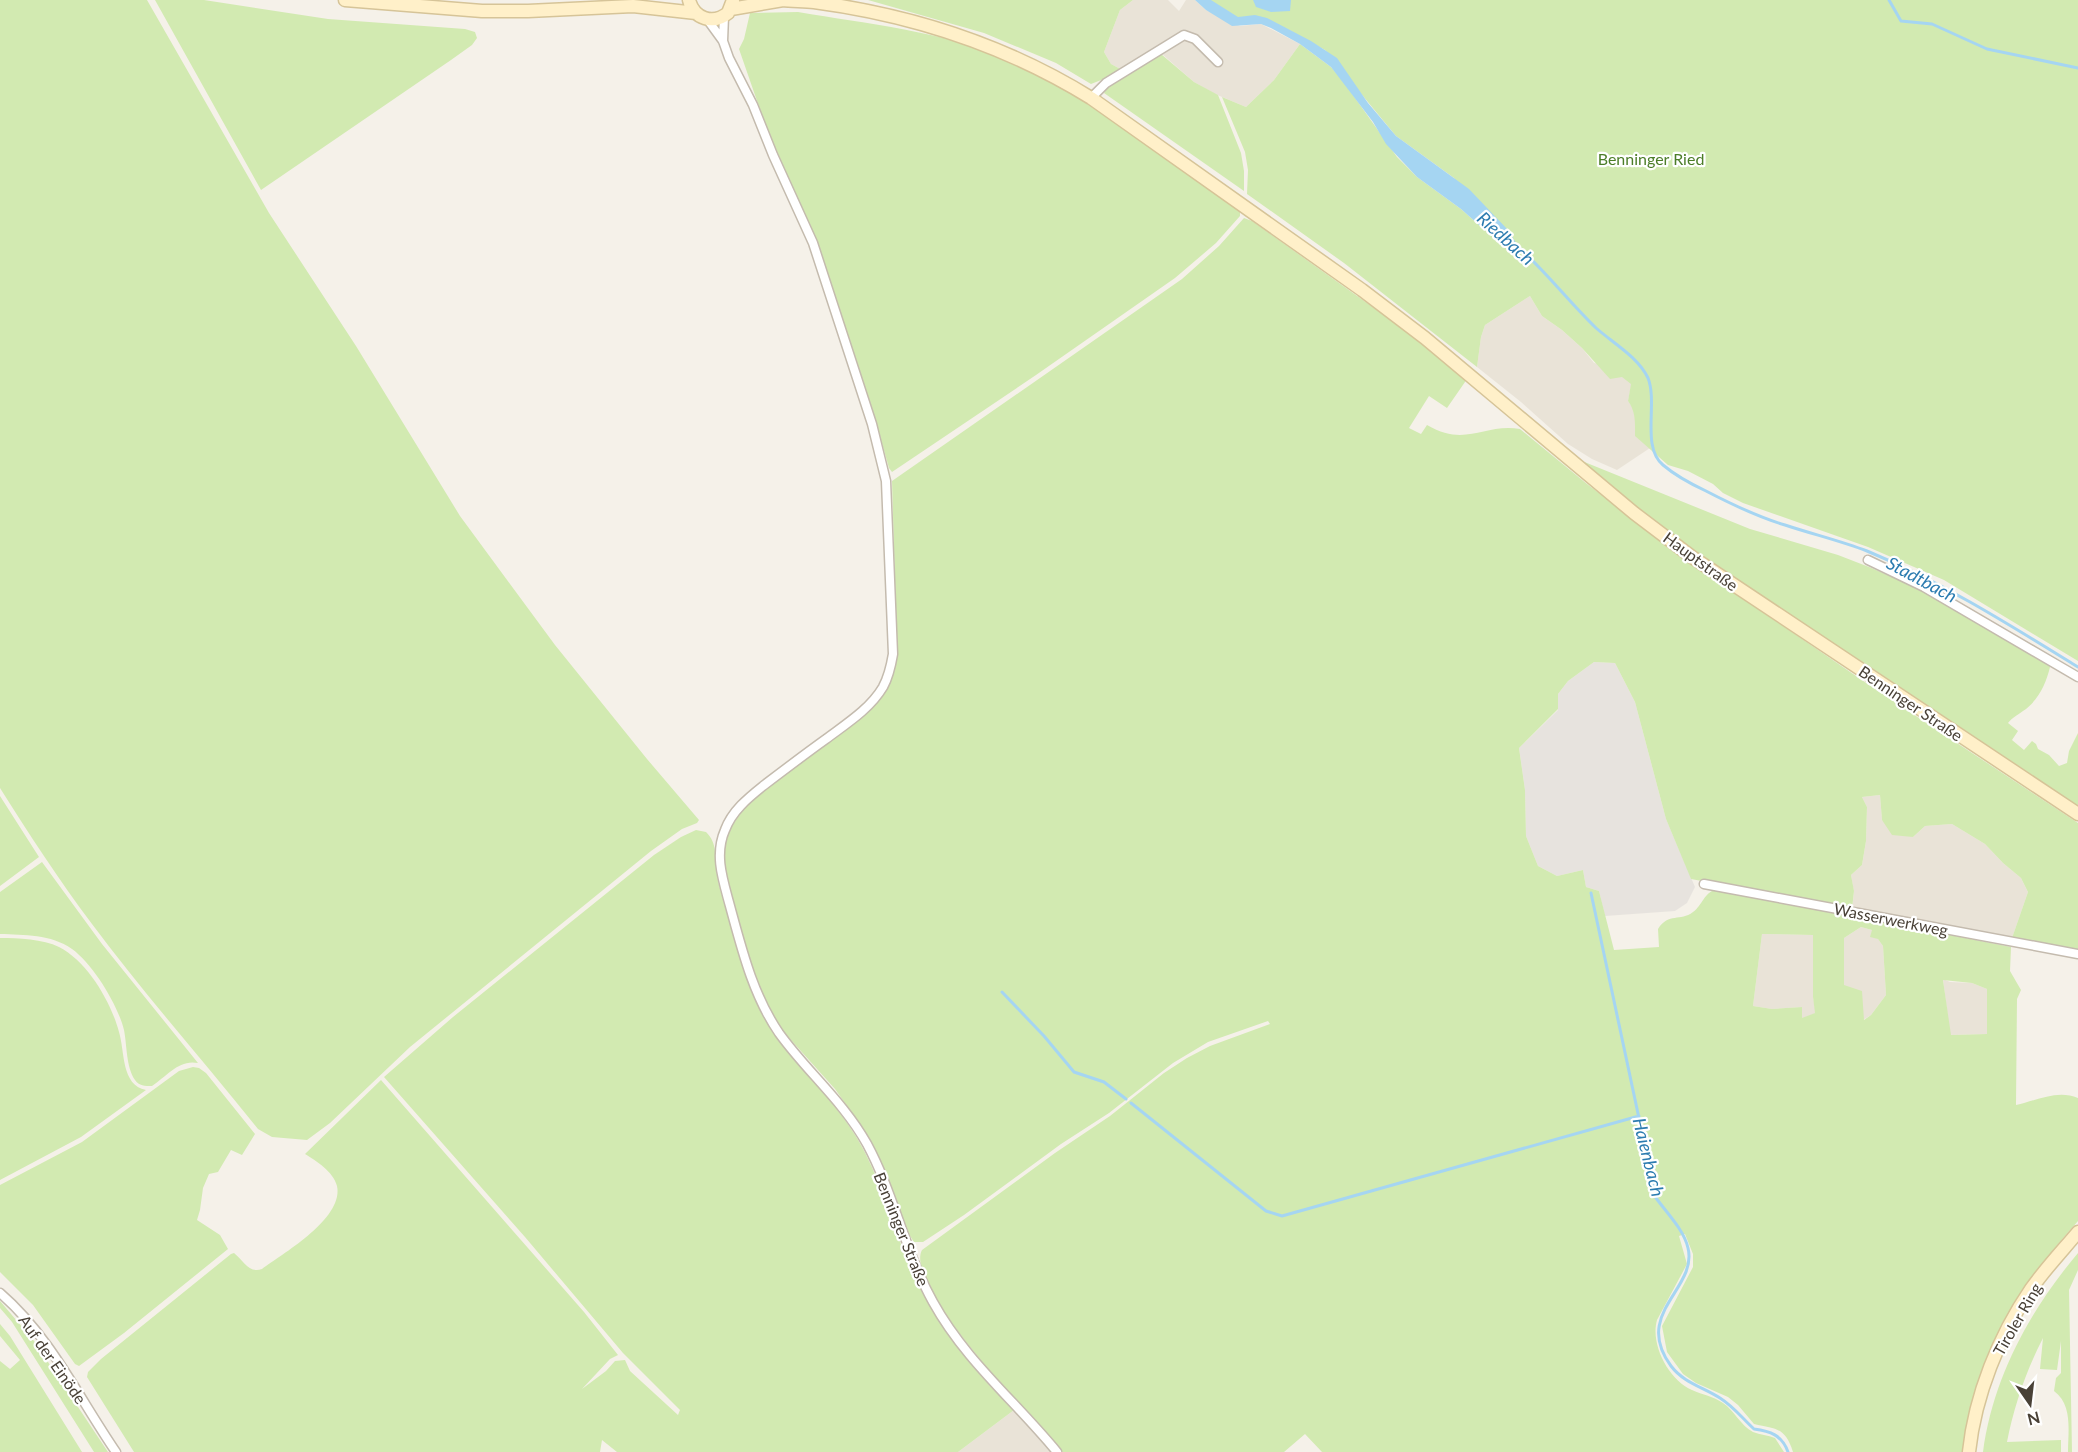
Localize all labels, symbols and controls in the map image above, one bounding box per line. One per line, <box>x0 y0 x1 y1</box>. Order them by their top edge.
park label: Benninger Ried <box>1598 149 1704 168</box>
water label: Riedbach <box>1473 207 1539 269</box>
street label: Hauptstraße <box>1660 528 1742 594</box>
water label: Stadtbach <box>1883 551 1961 607</box>
street label: Benninger Straße <box>1856 661 1966 745</box>
street label: Wasserwerkweg <box>1832 899 1950 939</box>
water label: Haienbach <box>1629 1115 1669 1199</box>
street label: Benninger Straße <box>871 1169 933 1289</box>
street label: Tiroler Ring <box>1989 1279 2045 1359</box>
street label: Auf der Einöde <box>15 1311 91 1407</box>
north arrow <box>2000 1374 2060 1434</box>
text: N <box>2025 1408 2042 1430</box>

